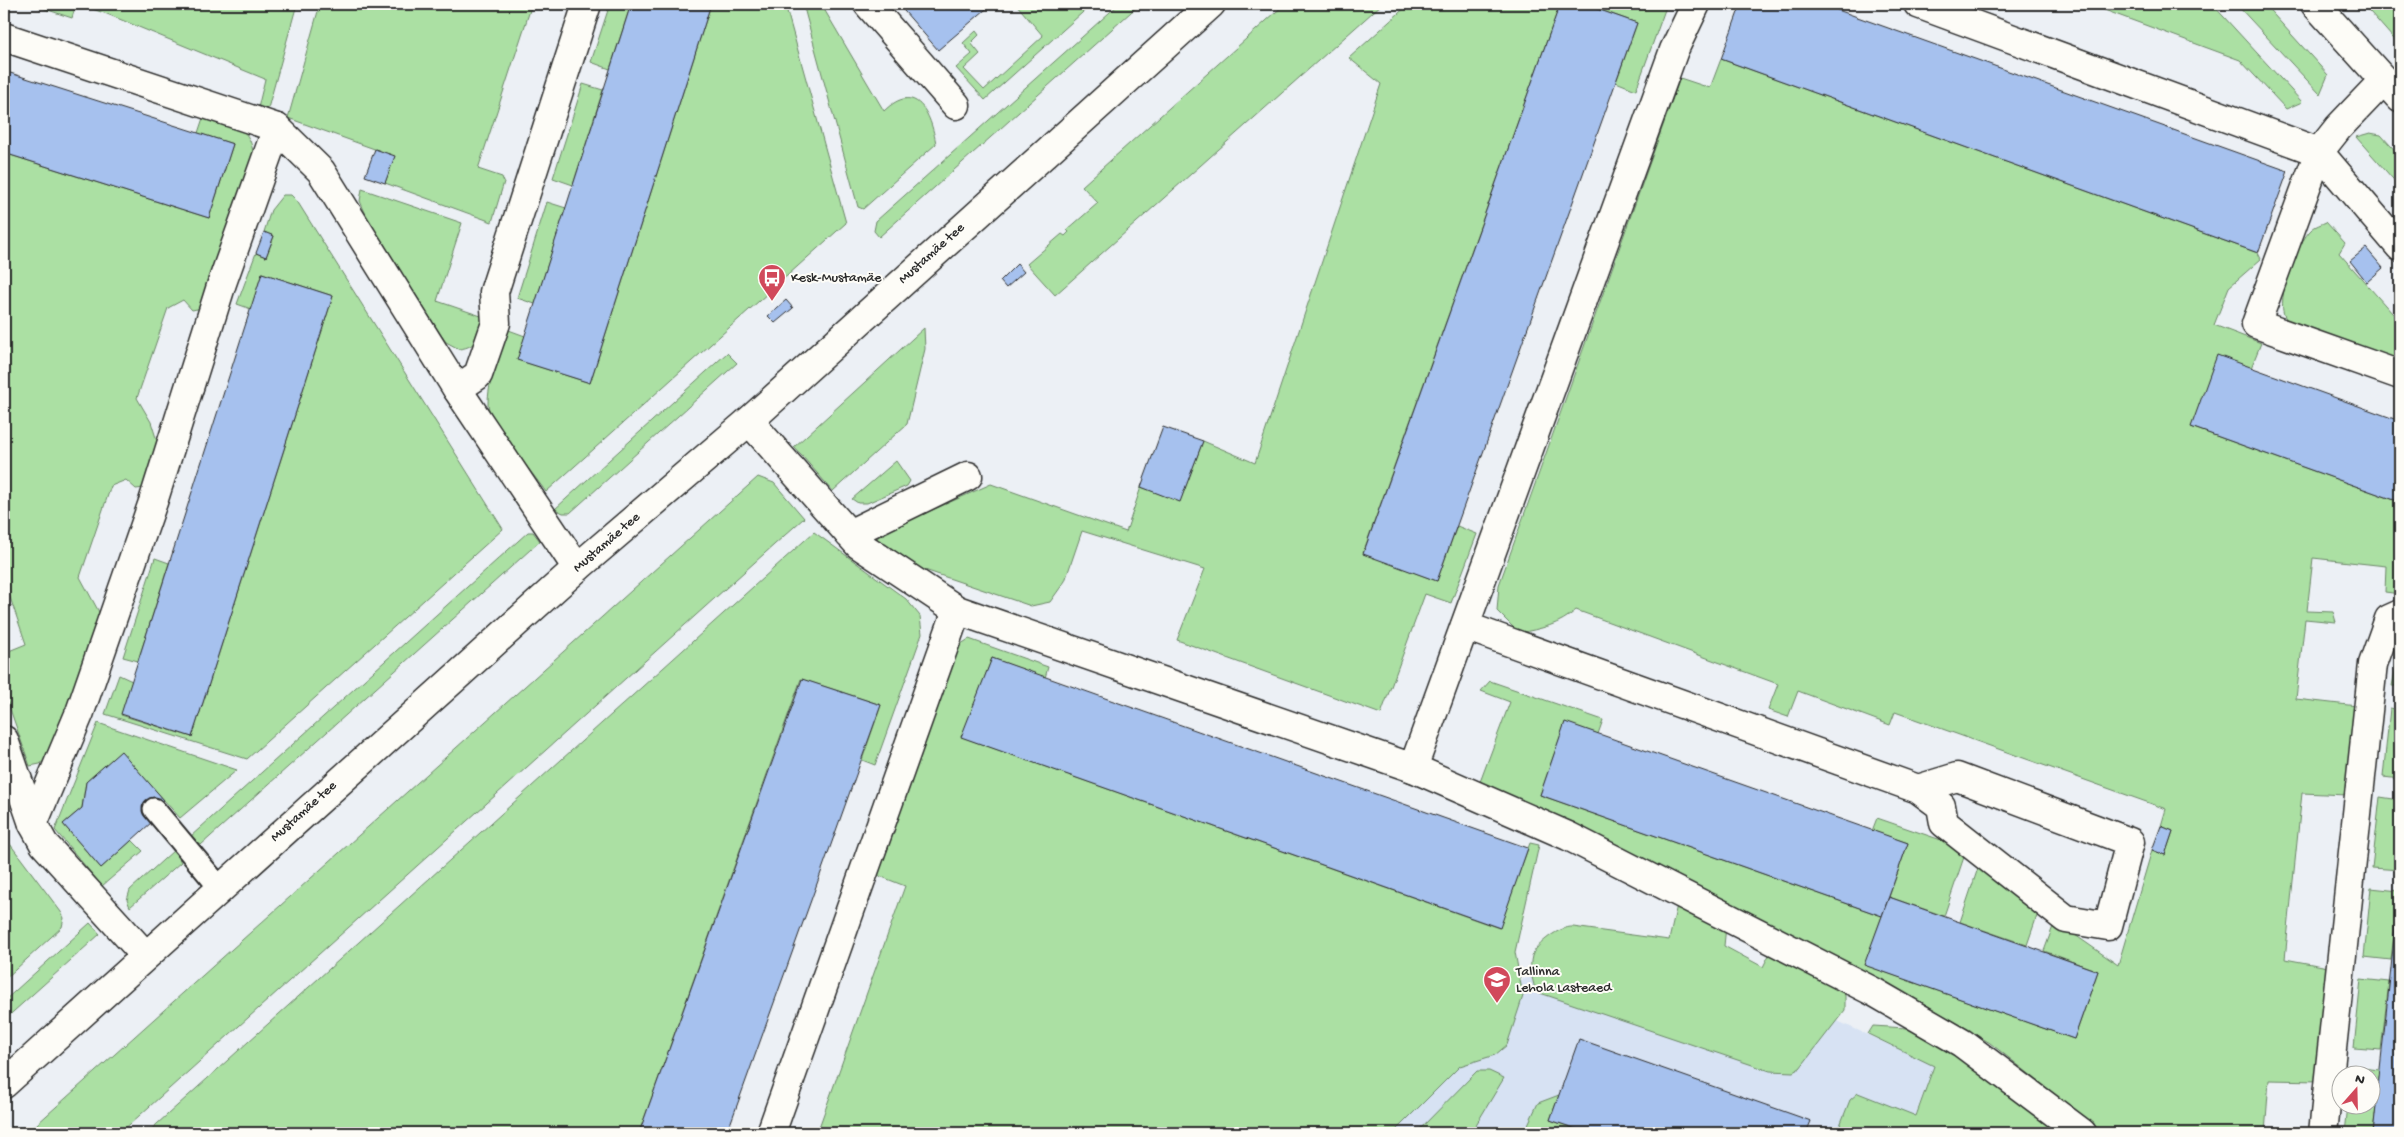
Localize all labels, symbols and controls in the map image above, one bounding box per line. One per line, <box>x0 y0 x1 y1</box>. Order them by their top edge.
street label: Mustamäe tee <box>895 219 969 288</box>
bus stop icon: Kesk-Mustamäe <box>757 263 787 302</box>
place label: Kesk-Mustamäe <box>791 270 882 287</box>
street label: Mustamäe tee <box>570 509 645 577</box>
street label: Mustamäe tee <box>267 777 341 846</box>
place label: Tallinna Lehola Lasteaed <box>1515 964 1613 997</box>
school or university icon: Tallinna Lehola Lasteaed <box>1482 965 1512 1004</box>
north arrow <box>2332 1064 2382 1114</box>
text: N <box>2352 1071 2367 1090</box>

